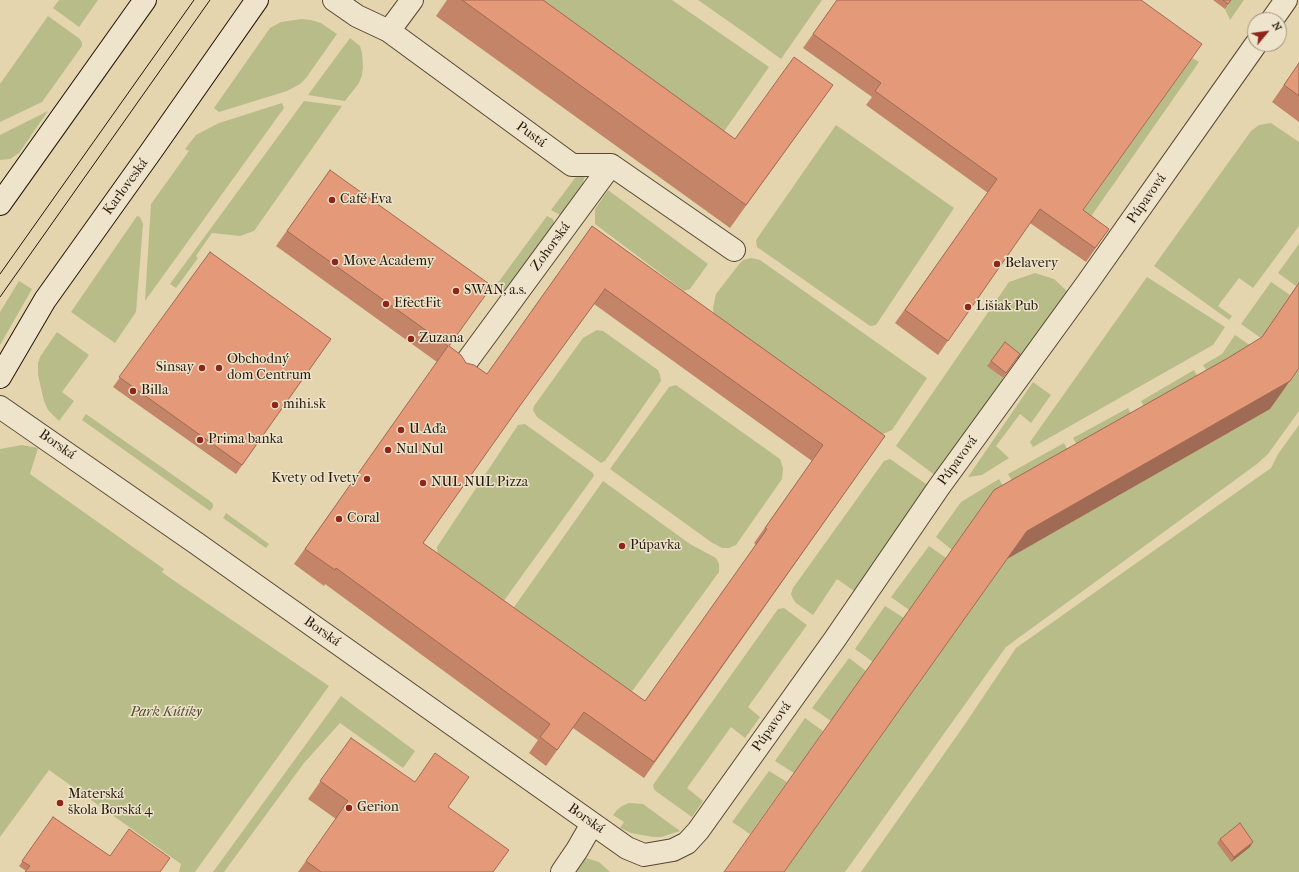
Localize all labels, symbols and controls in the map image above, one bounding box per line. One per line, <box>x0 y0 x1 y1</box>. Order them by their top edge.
north arrow <box>1247 12 1287 52</box>
text: N <box>1269 20 1285 33</box>
street label: Pustá <box>513 119 549 151</box>
street label: Karloveská <box>100 155 152 219</box>
street label: Púpavová <box>1124 171 1170 227</box>
place label: Café Eva <box>340 192 392 208</box>
marker: Café Eva <box>327 195 337 205</box>
street label: Zohorská <box>528 219 574 275</box>
place label: Move Academy <box>343 254 434 270</box>
place label: Belavery <box>1005 256 1058 272</box>
marker: Move Academy <box>330 257 340 267</box>
marker: Belavery <box>992 259 1002 269</box>
place label: SWAN, a.s. <box>464 283 526 299</box>
marker: SWAN, a.s. <box>451 286 461 296</box>
place label: EfectFit <box>394 296 442 312</box>
marker: EfectFit <box>381 299 391 309</box>
place label: Lišiak Pub <box>976 299 1038 315</box>
marker: Lišiak Pub <box>963 302 973 312</box>
place label: Zuzana <box>419 331 464 347</box>
marker: Zuzana <box>406 334 416 344</box>
place label: Obchodný dom Centrum <box>227 352 311 384</box>
place label: Sinsay <box>156 360 194 376</box>
marker: Sinsay <box>197 363 207 373</box>
marker: Obchodný dom Centrum <box>214 363 224 373</box>
place label: Billa <box>141 383 168 399</box>
marker: Billa <box>128 386 138 396</box>
place label: mihi.sk <box>283 397 326 413</box>
marker: mihi.sk <box>270 400 280 410</box>
place label: U Aďa <box>409 422 446 438</box>
marker: U Aďa <box>396 425 406 435</box>
street label: Borská <box>35 426 79 464</box>
place label: Prima banka <box>208 432 283 448</box>
street label: Púpavová <box>934 433 982 489</box>
marker: Prima banka <box>195 435 205 445</box>
place label: Nul Nul <box>396 442 443 458</box>
marker: Nul Nul <box>383 445 393 455</box>
place label: Kvety od Ivety <box>271 471 359 487</box>
marker: Kvety od Ivety <box>362 474 372 484</box>
place label: NUL NUL Pizza <box>431 475 528 491</box>
marker: NUL NUL Pizza <box>418 478 428 488</box>
place label: Coral <box>347 511 380 527</box>
marker: Coral <box>334 514 344 524</box>
place label: Púpavka <box>630 538 681 554</box>
marker: Púpavka <box>617 541 627 551</box>
street label: Borská <box>300 613 344 651</box>
street label: Púpavová <box>749 699 795 755</box>
park label: Park Kútiky <box>130 705 202 721</box>
place label: Materská škola Borská 4 <box>68 787 153 820</box>
marker: Materská škola Borská 4 <box>55 798 65 808</box>
place label: Gerion <box>357 800 399 816</box>
street label: Borská <box>564 800 608 838</box>
marker: Gerion <box>344 803 354 813</box>

